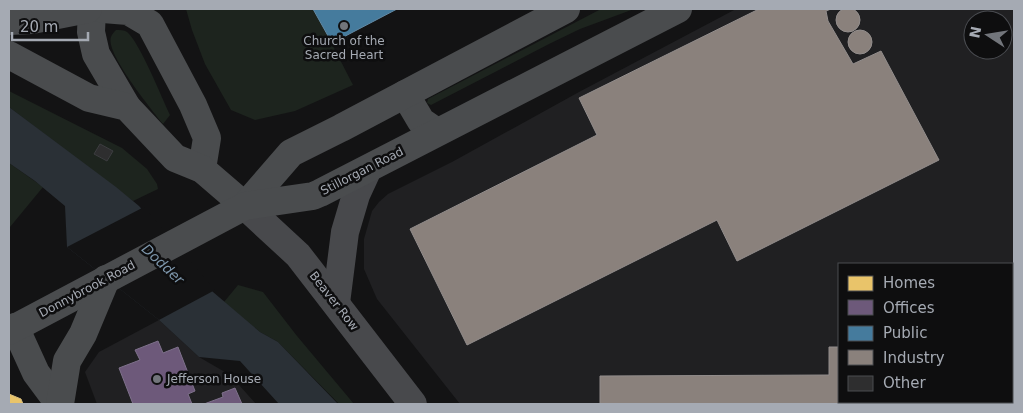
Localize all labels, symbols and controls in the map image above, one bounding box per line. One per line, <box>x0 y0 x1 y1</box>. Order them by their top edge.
scale bar <box>12 10 89 42</box>
north arrow <box>963 10 1013 60</box>
text: 20 m <box>20 18 58 36</box>
marker: Church of the Sacred Heart <box>338 20 350 32</box>
text: N <box>966 25 984 40</box>
place label: Church of the Sacred Heart <box>303 34 385 62</box>
street label: Stillorgan Road <box>318 144 406 198</box>
water label: Dodder <box>139 241 188 288</box>
street label: Donnybrook Road <box>37 258 137 320</box>
legend <box>838 263 1013 403</box>
street label: Beaver Row <box>307 269 362 333</box>
text: Homes <box>883 274 935 292</box>
text: Offices <box>883 299 935 317</box>
text: Public <box>883 324 927 342</box>
text: Industry <box>883 349 945 367</box>
place label: Jefferson House <box>166 372 261 386</box>
marker: Jefferson House <box>151 373 163 385</box>
text: Other <box>883 374 926 392</box>

